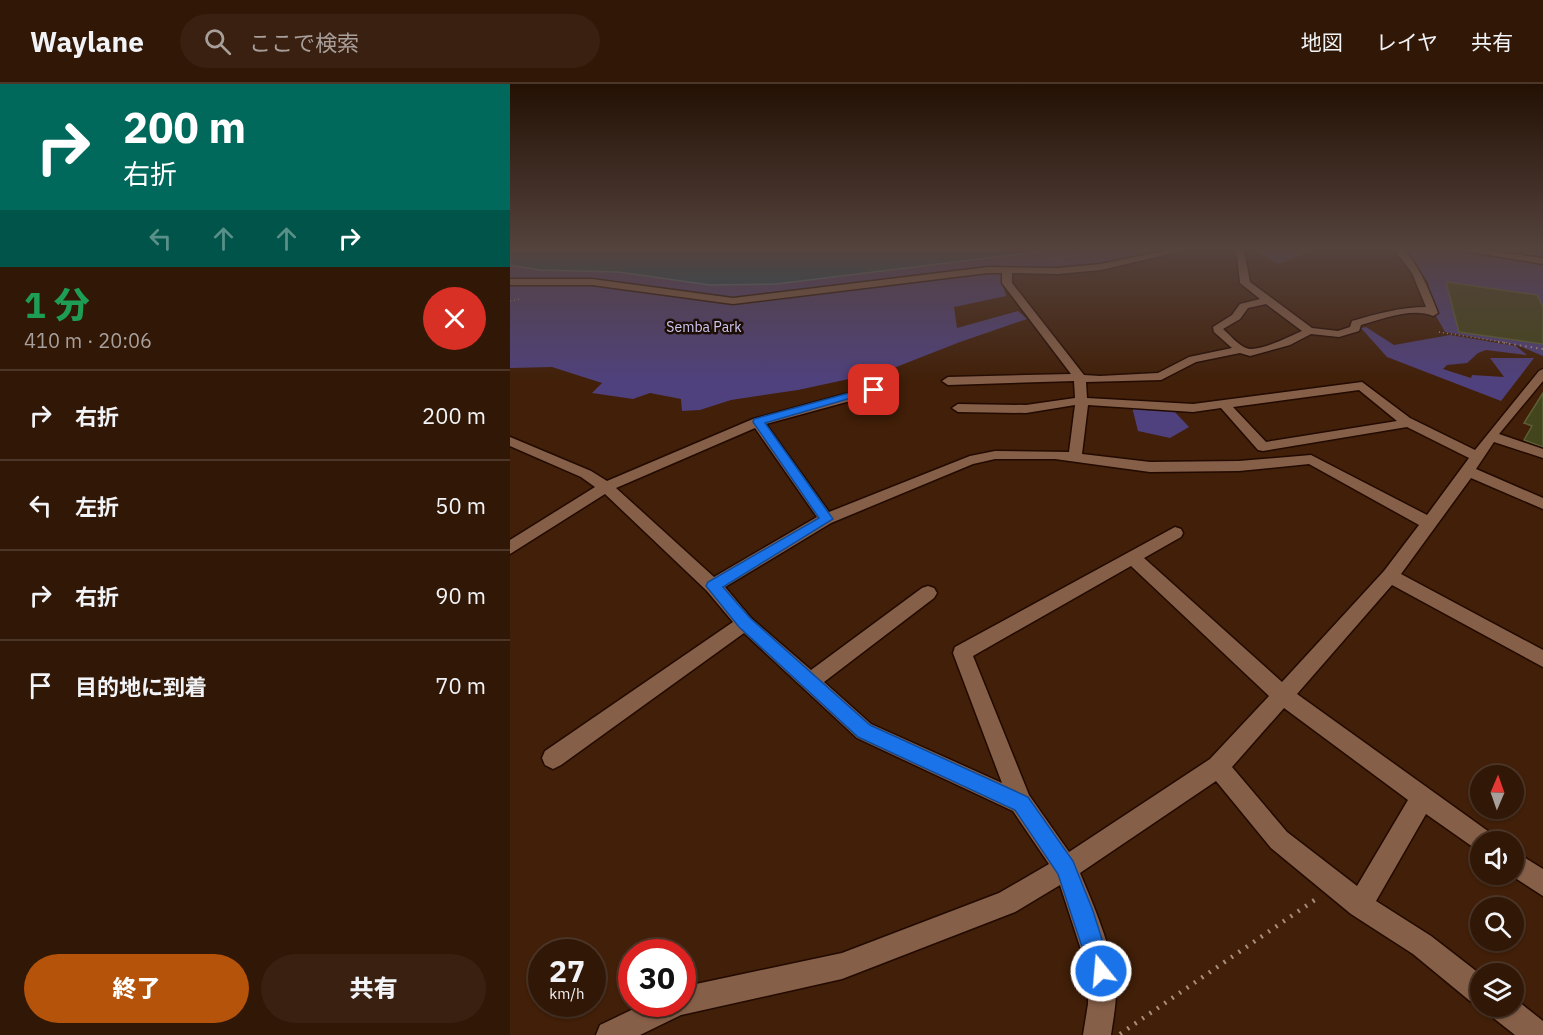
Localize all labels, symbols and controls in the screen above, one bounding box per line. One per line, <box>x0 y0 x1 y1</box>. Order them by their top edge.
search box <box>180 14 600 68</box>
text: Waylane <box>30 23 144 60</box>
icon: search <box>201 25 234 58</box>
text: ここで検索 <box>249 28 359 57</box>
text: 地図 <box>1301 28 1343 56</box>
text: レイヤ <box>1376 28 1438 56</box>
text: 共有 <box>1471 28 1513 56</box>
text: 200 m <box>123 100 246 155</box>
icon: right <box>24 108 102 186</box>
text: 右折 <box>123 156 177 191</box>
icon: left <box>144 222 177 255</box>
icon: ahead <box>207 222 240 255</box>
icon: ahead <box>270 222 303 255</box>
icon: right <box>333 222 366 255</box>
text: 1 分 <box>24 281 90 328</box>
button: close <box>423 287 486 350</box>
park label: Semba Park <box>666 318 742 336</box>
text: 410 m · 20:06 <box>24 327 152 354</box>
pin <box>848 364 899 415</box>
icon: arrive <box>857 373 890 406</box>
icon: right <box>24 399 57 432</box>
text: 200 m <box>422 401 486 430</box>
text: 右折 <box>75 402 119 431</box>
icon: left <box>24 489 57 522</box>
text: 50 m <box>435 491 486 520</box>
text: 左折 <box>75 492 119 521</box>
icon: right <box>24 579 57 612</box>
text: 90 m <box>435 581 486 610</box>
text: 右折 <box>75 582 119 611</box>
icon: arrive <box>24 669 57 702</box>
text: 70 m <box>435 671 486 700</box>
text: 目的地に到着 <box>75 672 207 701</box>
north arrow <box>1470 765 1524 819</box>
map controls <box>1470 765 1524 1017</box>
button: sound <box>1470 831 1524 885</box>
button: search <box>1470 897 1524 951</box>
speed limit sign: 30 <box>618 939 696 1017</box>
position arrow <box>1069 939 1133 1003</box>
text: 27 <box>549 951 585 990</box>
button: 終了 <box>24 954 249 1023</box>
button: 共有 <box>261 954 486 1023</box>
button: layers <box>1470 963 1524 1017</box>
text: km/h <box>549 984 585 1003</box>

